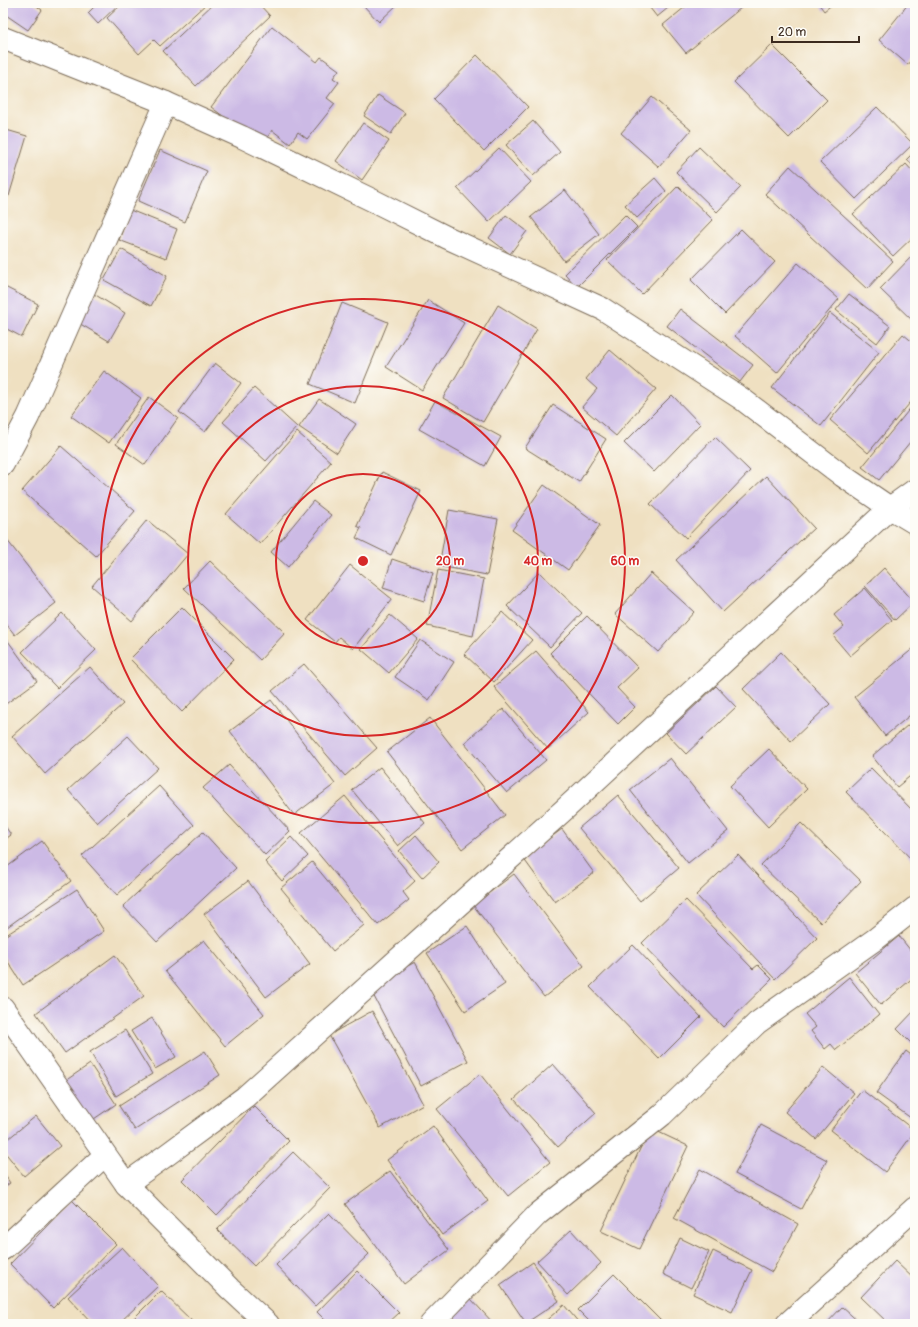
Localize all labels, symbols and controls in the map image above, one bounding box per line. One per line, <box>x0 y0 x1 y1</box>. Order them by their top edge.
scale bar <box>772 18 859 44</box>
text: 20 m <box>778 25 807 40</box>
centre of rings <box>356 554 370 568</box>
text: 20 m <box>436 554 464 569</box>
text: 40 m <box>523 554 553 569</box>
text: 60 m <box>611 554 640 569</box>

